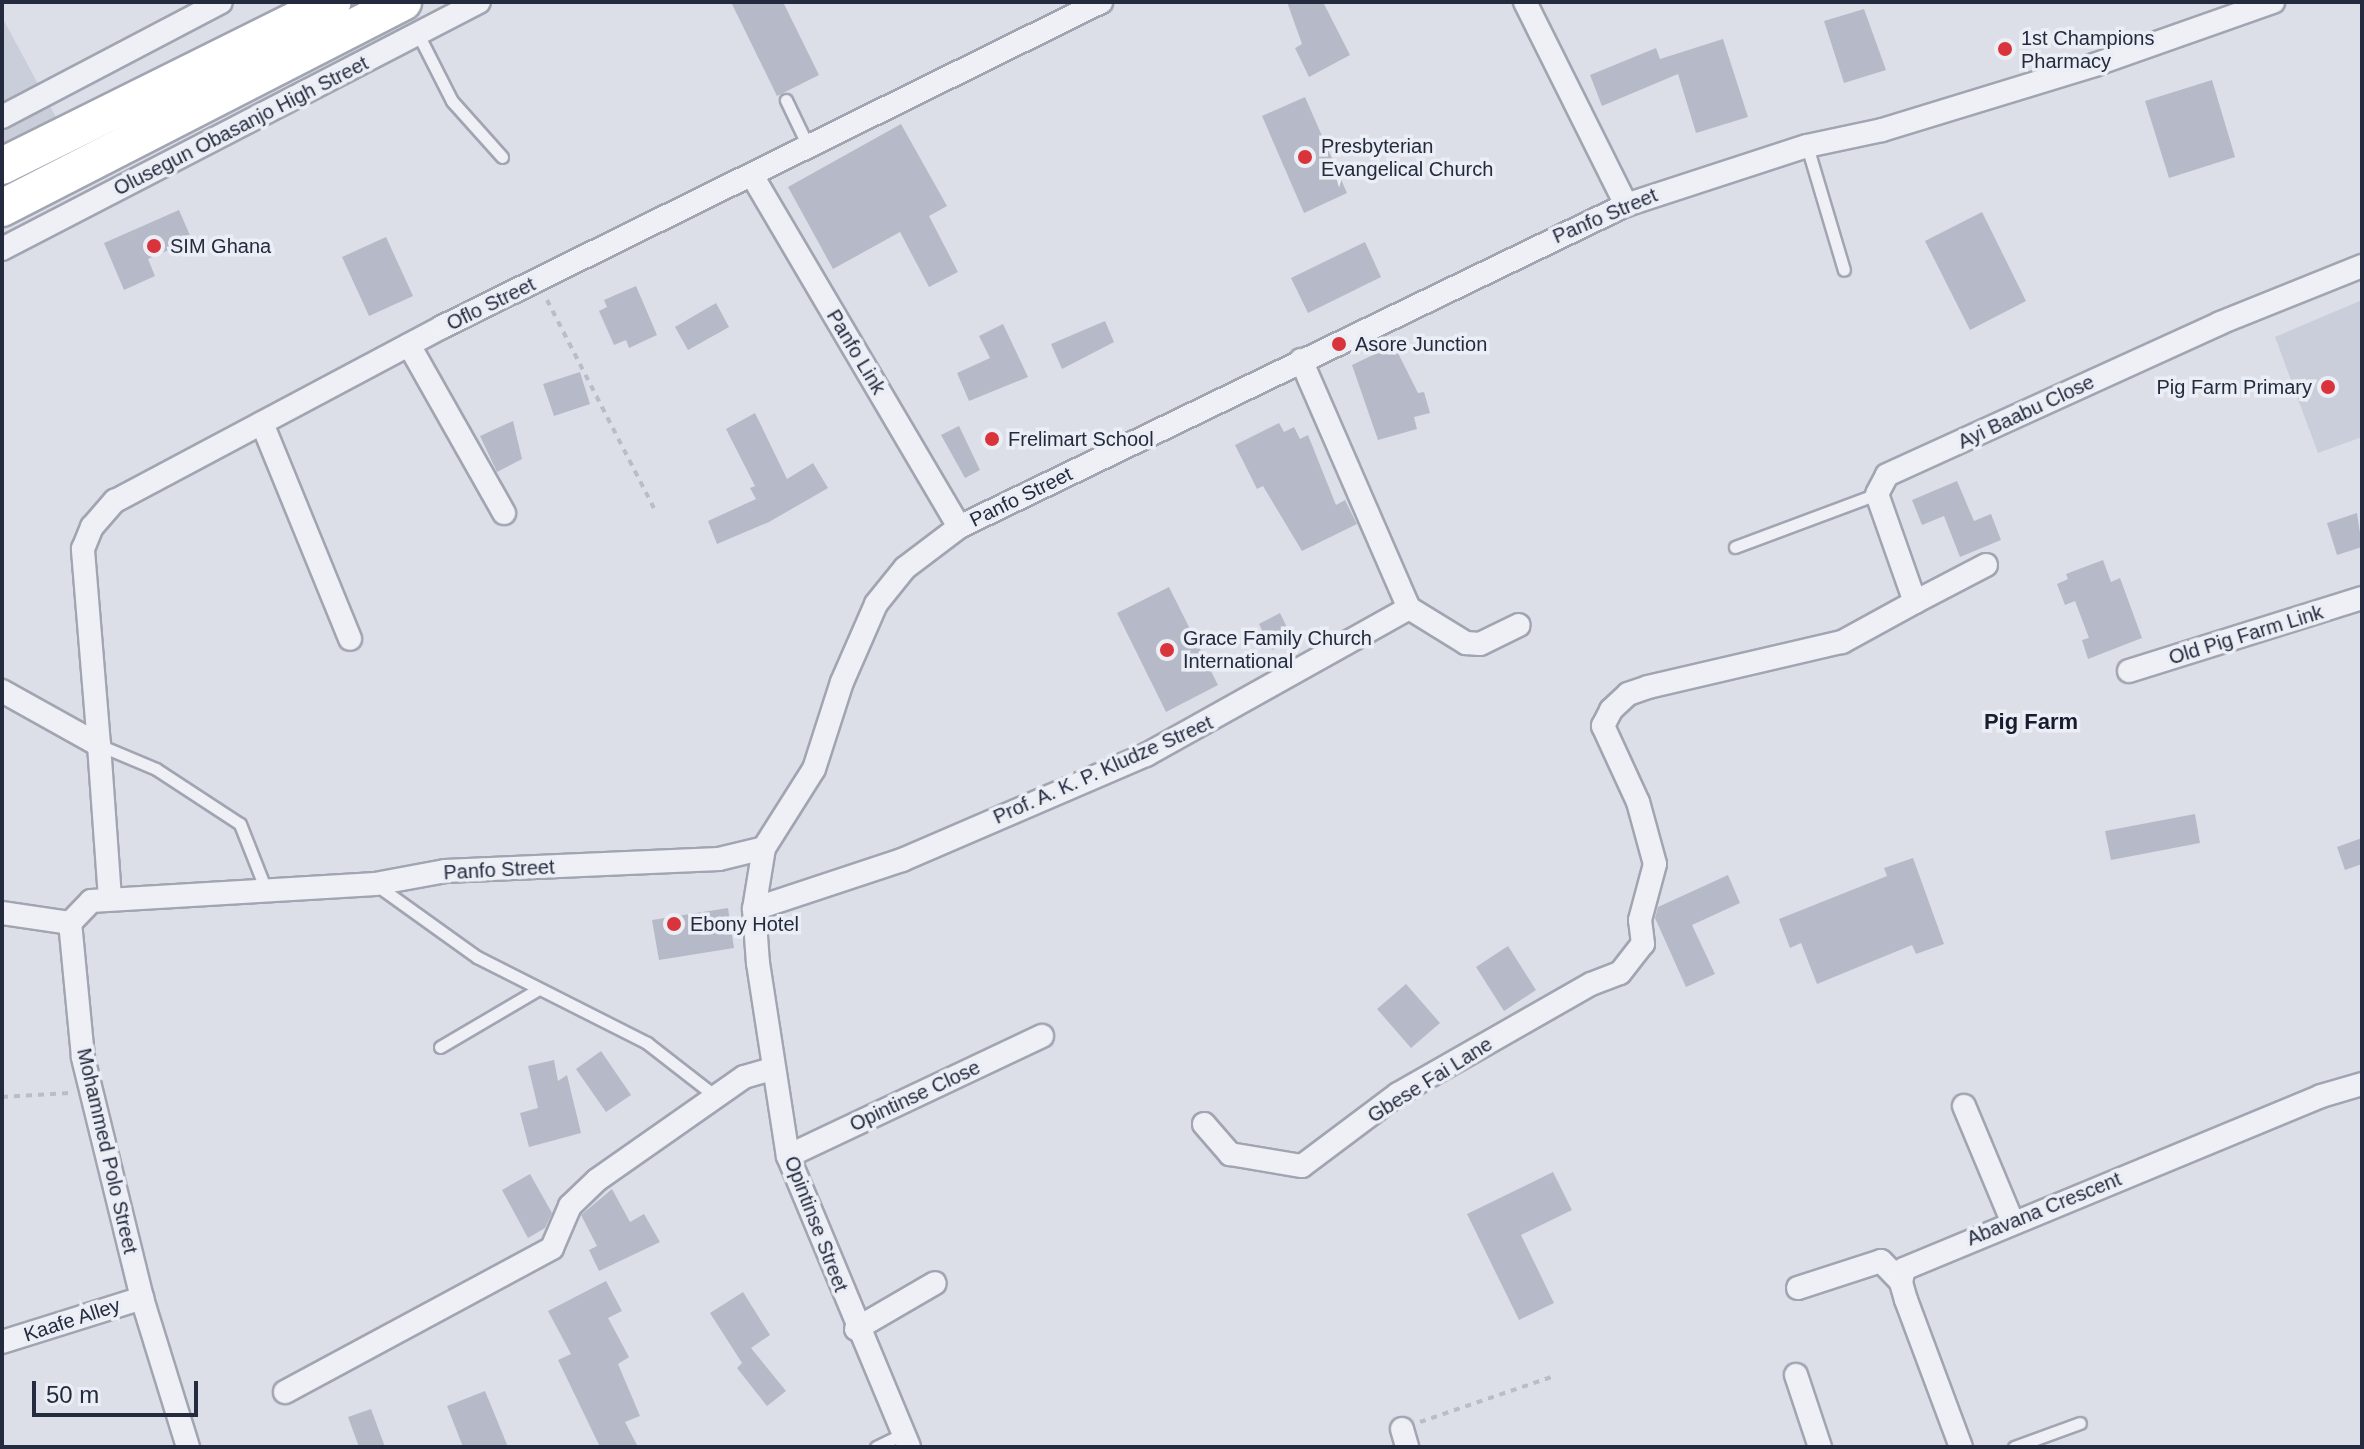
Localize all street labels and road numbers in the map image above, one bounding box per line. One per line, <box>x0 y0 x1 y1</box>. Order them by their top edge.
street label: Olusegun Obasanjo High Street <box>110 51 372 201</box>
street label: Panfo Street <box>1549 183 1661 249</box>
street label: Oflo Street <box>443 272 539 336</box>
street label: Panfo Link <box>821 305 891 399</box>
street label: Ayi Baabu Close <box>1954 370 2098 454</box>
street label: Panfo Street <box>966 462 1076 532</box>
street label: Old Pig Farm Link <box>2166 600 2326 670</box>
street label: Prof. A. K. P. Kludze Street <box>989 711 1217 829</box>
street label: Panfo Street <box>443 855 555 885</box>
street label: Gbese Fai Lane <box>1363 1032 1497 1128</box>
street label: Mohammed Polo Street <box>72 1046 142 1256</box>
street label: Opintinse Close <box>846 1055 984 1137</box>
street label: Opintinse Street <box>779 1153 853 1295</box>
street label: Abavana Crescent <box>1963 1167 2125 1251</box>
street label: Kaafe Alley <box>20 1293 124 1347</box>

